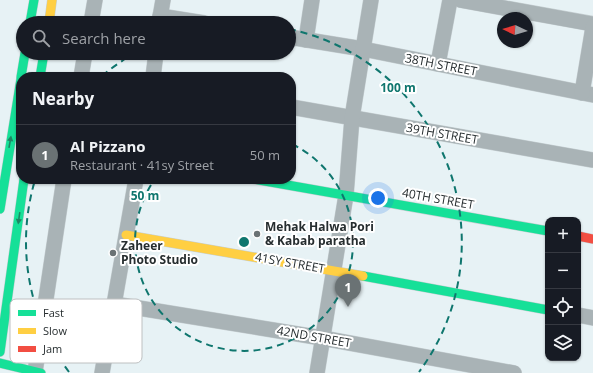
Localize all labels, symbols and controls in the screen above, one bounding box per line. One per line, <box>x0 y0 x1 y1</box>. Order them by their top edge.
north arrow <box>497 12 533 48</box>
search box <box>16 16 296 60</box>
icon: search <box>30 27 52 49</box>
text: Search here <box>62 28 146 48</box>
street label: 38TH STREET <box>404 49 479 80</box>
text: 100 m <box>380 79 416 96</box>
text: Nearby <box>32 87 94 110</box>
street label: 39TH STREET <box>405 119 480 148</box>
one-way arrow <box>7 136 13 148</box>
text: Al Pizzano <box>70 136 146 156</box>
text: 1 <box>41 146 49 164</box>
text: 50 m <box>250 146 280 164</box>
text: Restaurant · 41sy Street <box>70 156 214 174</box>
street label: 40TH STREET <box>401 184 476 213</box>
text: 50 m <box>131 187 159 204</box>
your location <box>368 188 388 208</box>
one-way arrow <box>16 212 22 224</box>
map controls <box>545 217 581 361</box>
button: + <box>545 217 581 253</box>
place label: Mehak Halwa Pori & Kabab paratha <box>265 218 374 249</box>
marker: Mehak Halwa Pori & Kabab paratha <box>252 229 262 239</box>
centre of rings <box>237 235 251 249</box>
place label: Zaheer Photo Studio <box>121 237 198 268</box>
marker: Zaheer Photo Studio <box>108 248 118 258</box>
street label: 41SY STREET <box>254 248 327 277</box>
button: − <box>545 253 581 289</box>
pin: 1 <box>335 274 361 307</box>
button: locate <box>545 289 581 325</box>
legend <box>10 299 142 363</box>
text: Fast <box>43 305 64 320</box>
street label: 42ND STREET <box>276 322 353 351</box>
text: Slow <box>43 323 67 338</box>
button: layers <box>545 325 581 361</box>
text: Jam <box>42 341 62 356</box>

